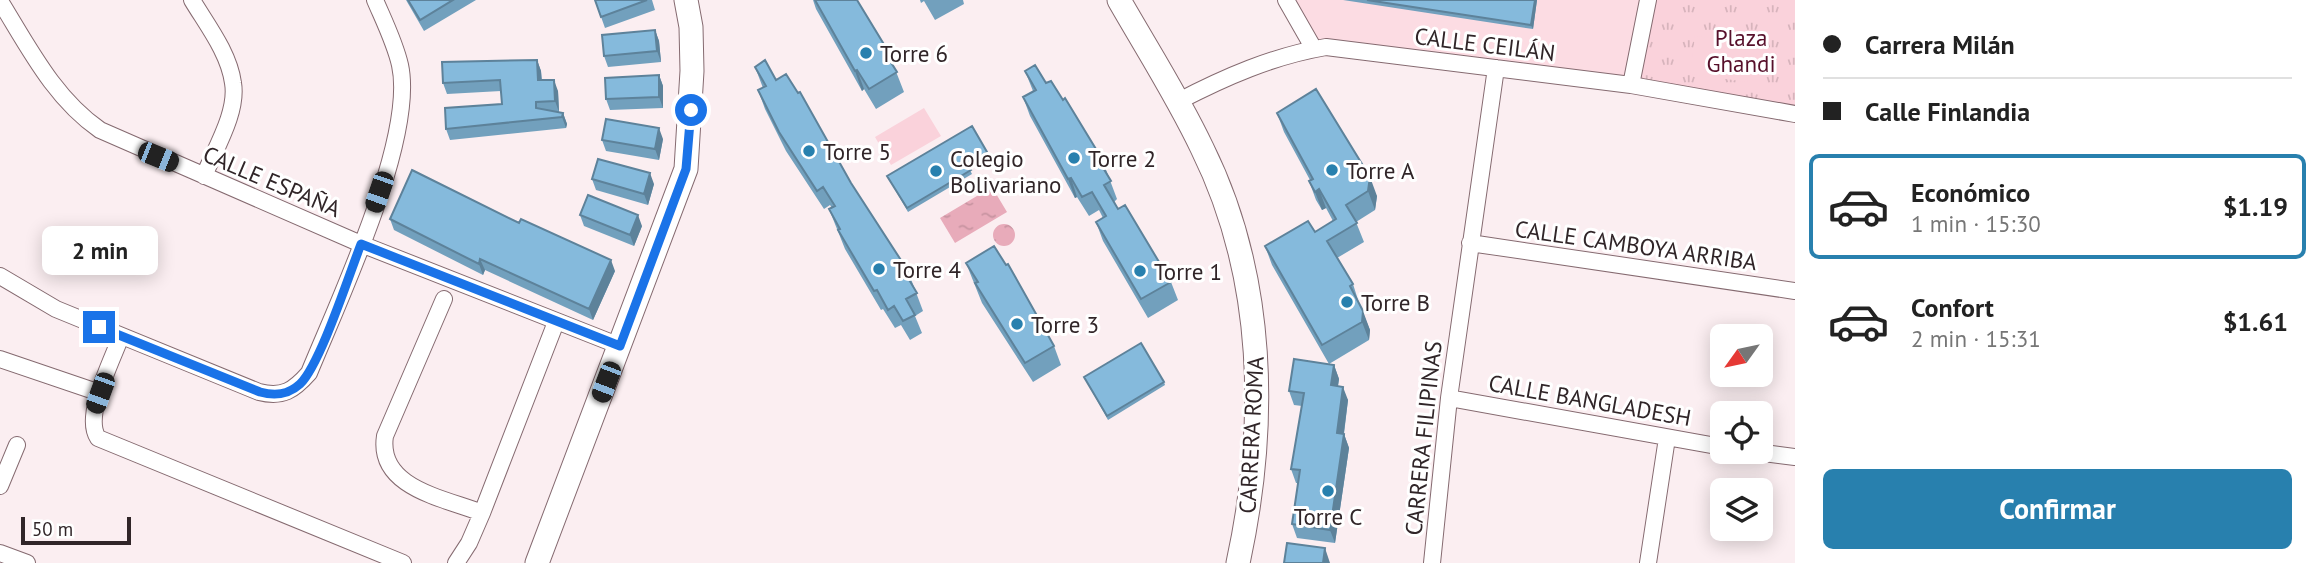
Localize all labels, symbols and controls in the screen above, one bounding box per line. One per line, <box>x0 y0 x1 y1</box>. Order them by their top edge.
street label: CALLE CEILÁN <box>1413 21 1557 67</box>
park label: Plaza Ghandi <box>1706 23 1776 78</box>
text: Carrera Milán <box>1865 28 2015 61</box>
place label: Torre 6 <box>880 39 948 68</box>
marker: Torre 6 <box>858 45 874 61</box>
route start <box>675 94 707 126</box>
text: Calle Finlandia <box>1865 95 2030 128</box>
place label: Torre 5 <box>823 137 891 166</box>
car <box>135 139 182 175</box>
street label: CALLE ESPAÑA <box>199 139 346 223</box>
marker: Torre 5 <box>801 143 817 159</box>
place label: Colegio Bolivariano <box>950 144 1061 199</box>
place label: Torre 2 <box>1088 144 1156 173</box>
marker: Torre 2 <box>1066 150 1082 166</box>
place label: Torre A <box>1346 156 1415 185</box>
marker: Torre A <box>1324 162 1340 178</box>
marker: Colegio Bolivariano <box>928 163 944 179</box>
car <box>363 169 396 215</box>
icon: car <box>1827 175 1890 238</box>
text: Económico <box>1911 176 2030 209</box>
text: $1.19 <box>2223 190 2288 223</box>
text: 1 min · 15:30 <box>1911 209 2041 238</box>
street label: CALLE CAMBOYA ARRIBA <box>1513 214 1759 276</box>
callout: 2 min <box>41 226 157 274</box>
text: 2 min <box>72 236 128 265</box>
place label: Torre 4 <box>893 255 962 284</box>
place label: Torre 1 <box>1154 257 1222 286</box>
marker: Torre 4 <box>871 261 887 277</box>
marker: Torre 1 <box>1132 263 1148 279</box>
place label: Torre B <box>1361 288 1430 317</box>
icon: car <box>1827 290 1890 353</box>
text: Confort <box>1911 291 1994 324</box>
marker: Torre B <box>1339 294 1355 310</box>
text: $1.61 <box>2223 305 2288 338</box>
place label: Torre 3 <box>1031 310 1099 339</box>
route end <box>83 311 115 343</box>
marker: Torre 3 <box>1009 316 1025 332</box>
north arrow <box>1710 324 1773 387</box>
map controls <box>1710 324 1773 541</box>
text: 2 min · 15:31 <box>1911 324 2041 353</box>
street label: CARRERA FILIPINAS <box>1398 339 1448 537</box>
street label: CARRERA ROMA <box>1232 355 1270 514</box>
car <box>589 359 624 405</box>
street label: CALLE BANGLADESH <box>1486 368 1694 432</box>
car <box>83 370 118 416</box>
button: locate <box>1710 401 1773 464</box>
button: Confirmar <box>1823 469 2292 549</box>
button: layers <box>1710 478 1773 541</box>
marker: Torre C <box>1320 483 1336 499</box>
place label: Torre C <box>1294 502 1362 531</box>
scale bar <box>21 514 131 546</box>
text: 50 m <box>32 517 73 541</box>

